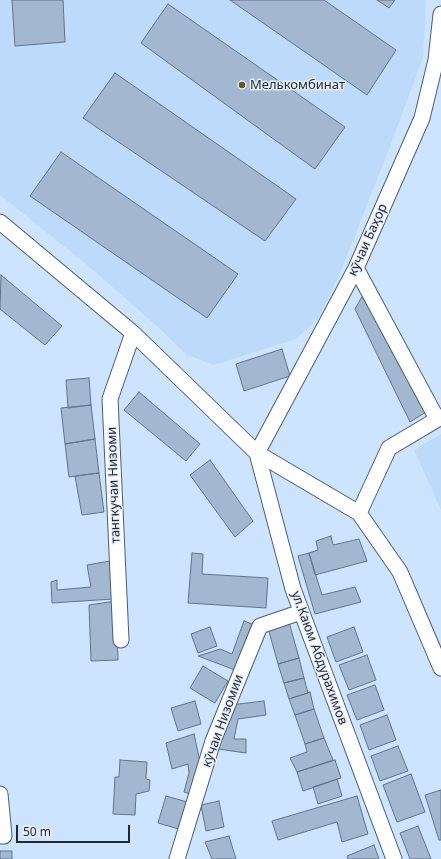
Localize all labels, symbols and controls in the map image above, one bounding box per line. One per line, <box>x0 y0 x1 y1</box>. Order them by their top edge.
place label: Мелькомбинат <box>250 77 345 93</box>
marker: Мелькомбинат <box>237 80 247 90</box>
street label: кӯчаи Баҳор <box>345 201 391 279</box>
street label: тангкучаи Низоми <box>104 426 124 544</box>
street label: ул.Каюм Абдурахимов <box>288 589 350 727</box>
street label: кӯчаи Низомии <box>199 672 247 770</box>
scale bar <box>18 817 132 843</box>
text: 50 m <box>23 823 51 840</box>

